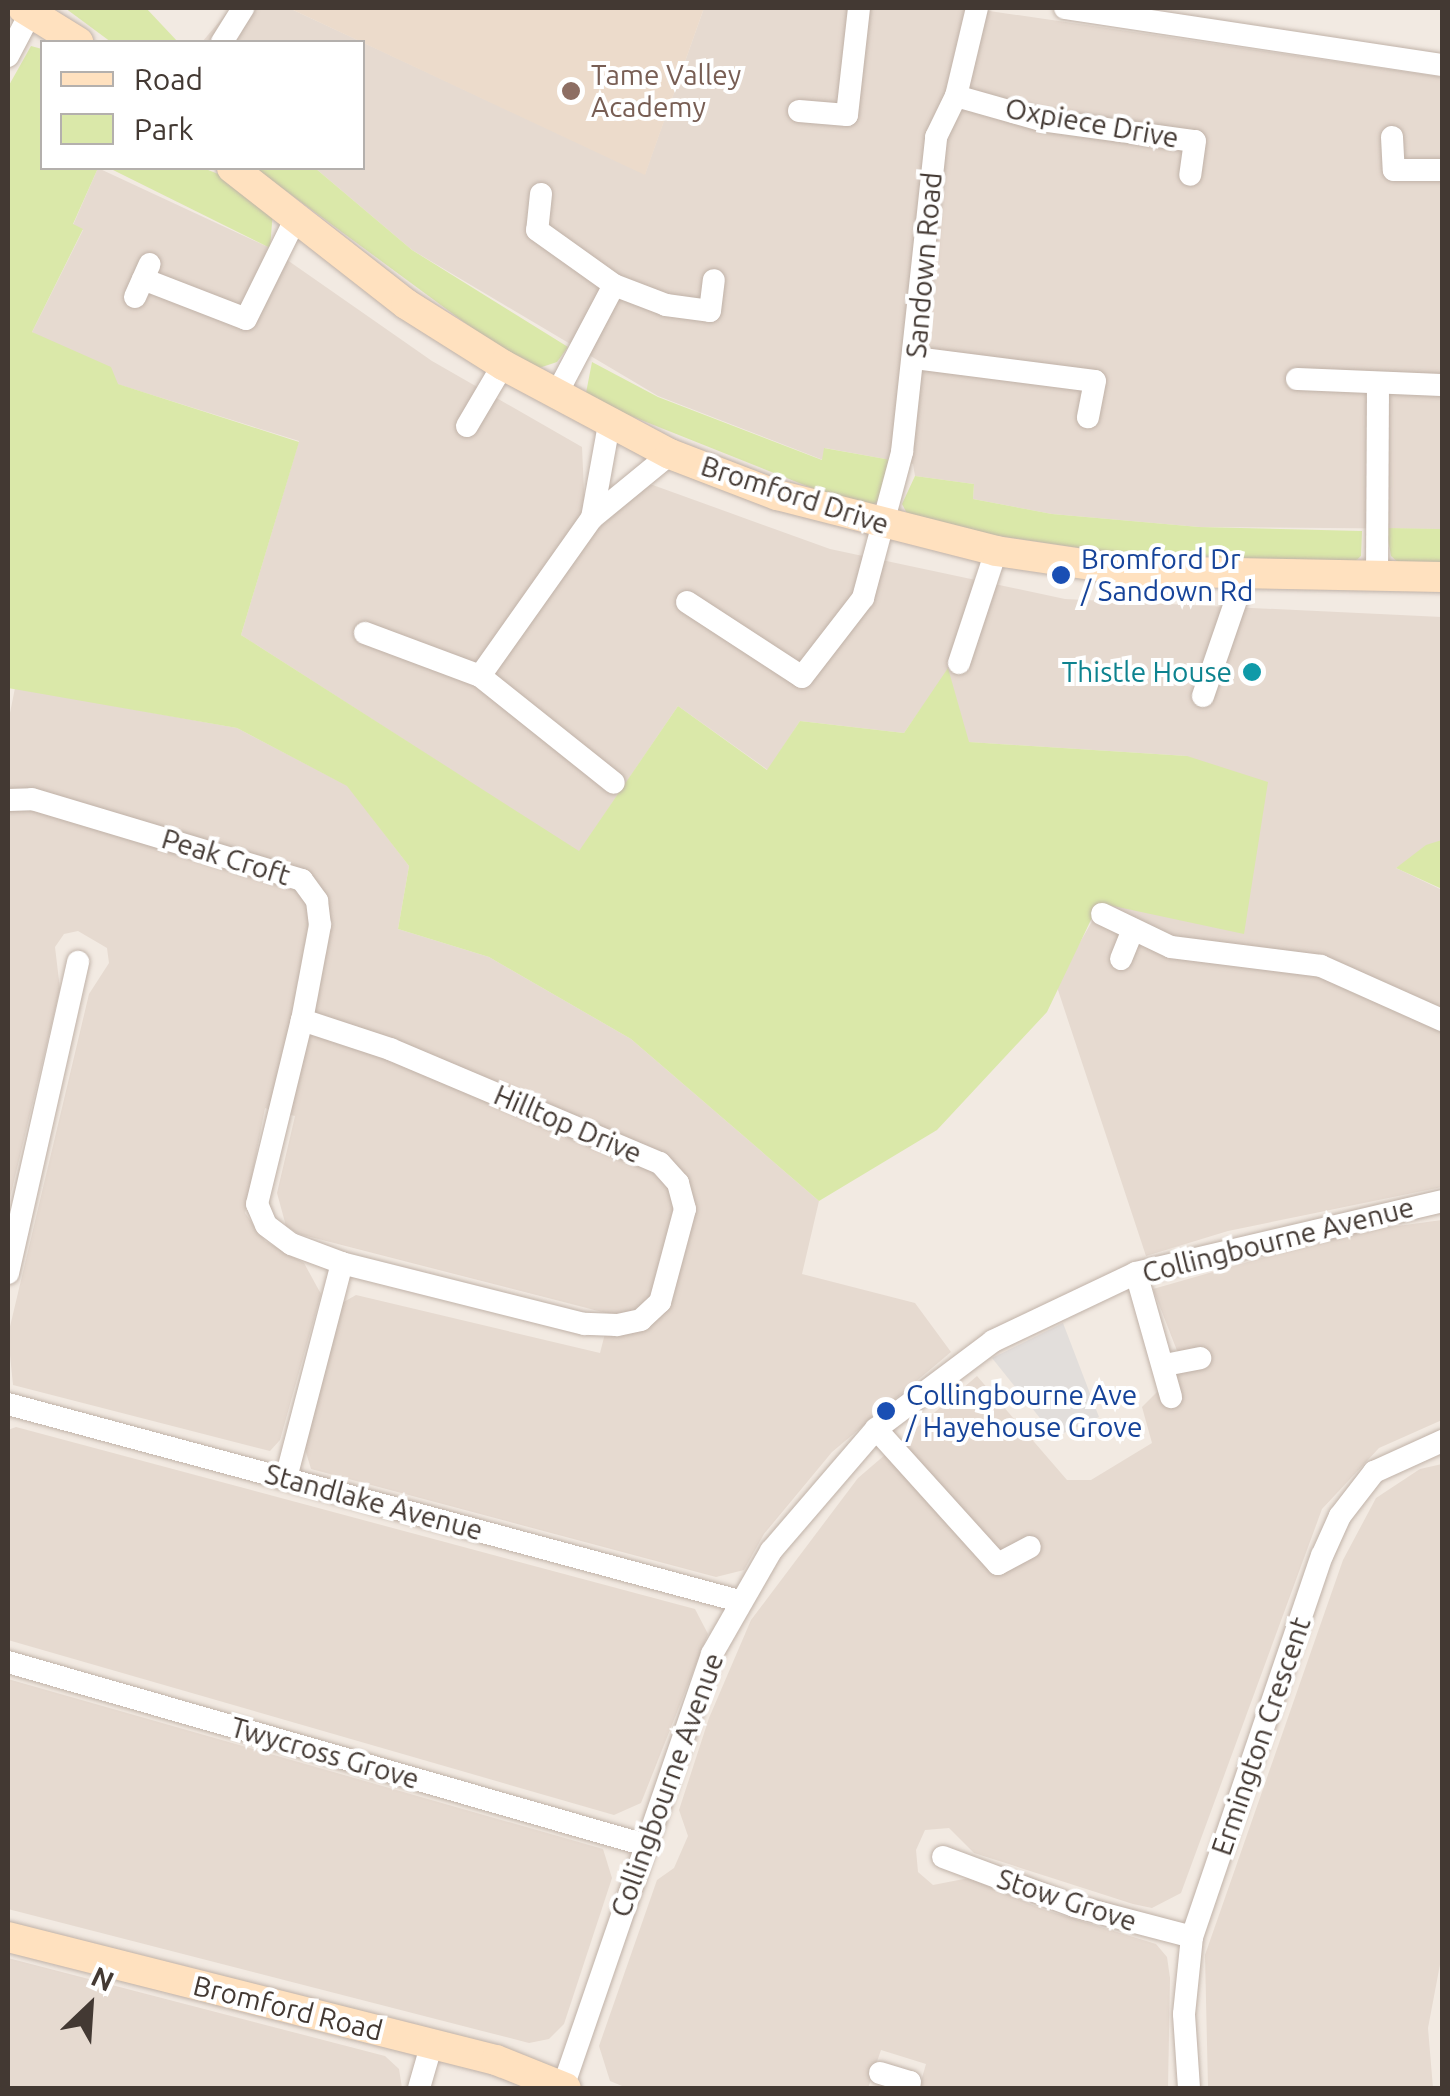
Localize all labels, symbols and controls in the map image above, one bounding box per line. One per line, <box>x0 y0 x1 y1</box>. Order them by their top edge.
legend <box>40 40 365 170</box>
place label: Tame Valley Academy <box>591 58 741 124</box>
text: Road <box>134 62 203 96</box>
marker: Tame Valley Academy <box>560 80 582 102</box>
street label: Oxpiece Drive <box>1003 91 1181 155</box>
text: Park <box>134 112 194 146</box>
street label: Sandown Road <box>899 171 949 359</box>
street label: Bromford Drive <box>697 449 893 541</box>
place label: Bromford Dr / Sandown Rd <box>1081 542 1253 608</box>
marker: Bromford Dr / Sandown Rd <box>1050 564 1072 586</box>
place label: Thistle House <box>1062 655 1232 689</box>
marker: Thistle House <box>1241 661 1263 683</box>
street label: Peak Croft <box>158 822 294 892</box>
street label: Hilltop Drive <box>489 1078 647 1170</box>
street label: Collingbourne Avenue <box>1139 1190 1417 1290</box>
place label: Collingbourne Ave / Hayehouse Grove <box>906 1378 1142 1444</box>
marker: Collingbourne Ave / Hayehouse Grove <box>875 1400 897 1422</box>
street label: Standlake Avenue <box>261 1457 487 1547</box>
street label: Ermington Crescent <box>1204 1612 1318 1860</box>
street label: Collingbourne Avenue <box>604 1648 730 1922</box>
street label: Twycross Grove <box>227 1710 423 1796</box>
street label: Stow Grove <box>993 1862 1141 1938</box>
north arrow <box>40 1956 140 2056</box>
text: N <box>87 1960 119 1997</box>
street label: Bromford Road <box>190 1968 386 2048</box>

